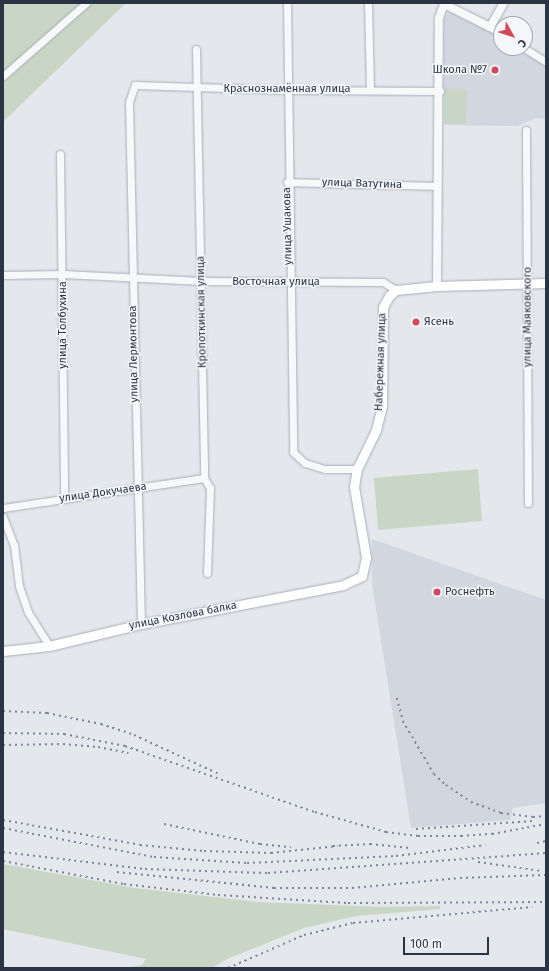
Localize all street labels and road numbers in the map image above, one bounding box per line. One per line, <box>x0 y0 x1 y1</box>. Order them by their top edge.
street label: Краснознамённая улица <box>224 82 350 96</box>
street label: улица Ватутина <box>322 176 402 192</box>
street label: улица Ушакова <box>281 187 295 265</box>
street label: Кропоткинская улица <box>194 256 210 368</box>
street label: улица Маяковского <box>521 267 535 367</box>
street label: Восточная улица <box>232 275 320 289</box>
street label: улица Толбухина <box>56 281 70 369</box>
street label: улица Лермонтова <box>127 305 141 403</box>
street label: Набережная улица <box>373 313 389 411</box>
street label: улица Докучаева <box>59 480 147 506</box>
street label: улица Козлова балка <box>128 599 238 633</box>

